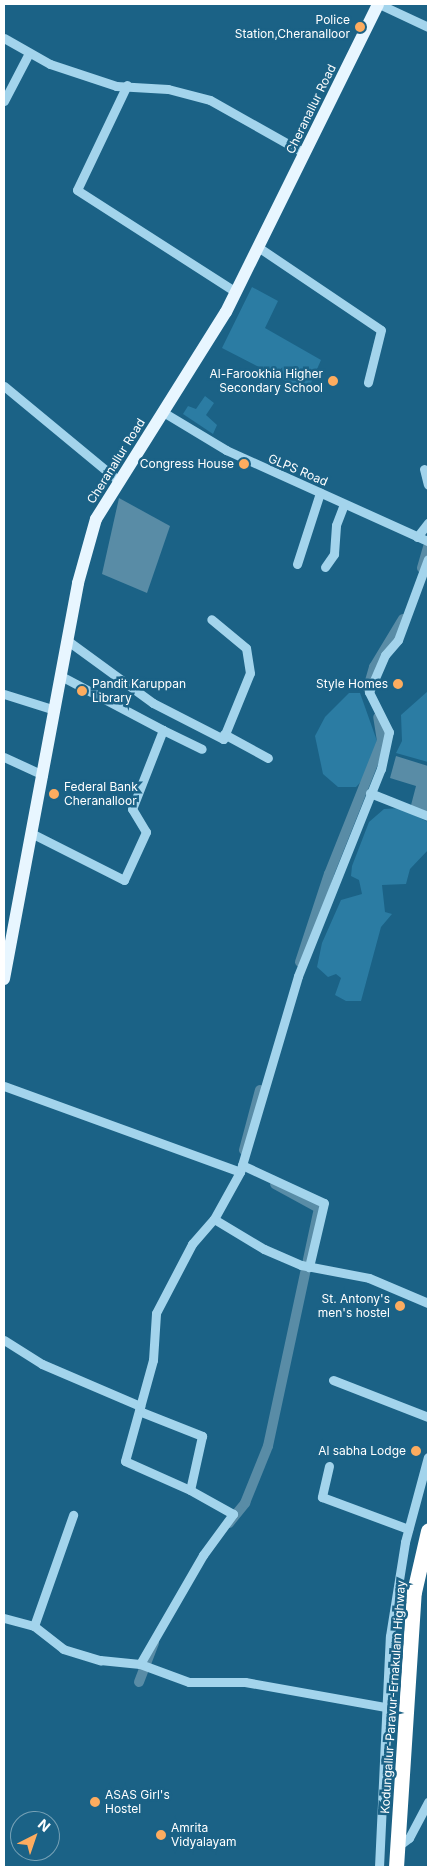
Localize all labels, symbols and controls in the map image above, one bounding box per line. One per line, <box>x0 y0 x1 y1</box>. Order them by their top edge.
place label: Police Station,Cheranalloor <box>235 13 350 41</box>
marker: Police Station,Cheranalloor <box>354 21 366 33</box>
street label: Cheranallur Road <box>283 62 339 156</box>
place label: Al-Farookhia Higher Secondary School <box>210 367 323 395</box>
marker: Al-Farookhia Higher Secondary School <box>327 375 339 387</box>
street label: Cheranallur Road <box>84 416 148 506</box>
street label: GLPS Road <box>266 451 330 489</box>
place label: Congress House <box>140 457 234 471</box>
marker: Congress House <box>238 458 250 470</box>
place label: Pandit Karuppan Library <box>92 677 186 705</box>
place label: Style Homes <box>316 677 388 691</box>
marker: Style Homes <box>392 678 404 690</box>
marker: Pandit Karuppan Library <box>76 685 88 697</box>
place label: Federal Bank Cheranalloor <box>64 780 138 808</box>
marker: Federal Bank Cheranalloor <box>48 788 60 800</box>
place label: St. Antony's men's hostel <box>318 1292 390 1320</box>
marker: St. Antony's men's hostel <box>394 1300 406 1312</box>
place label: Al sabha Lodge <box>318 1444 406 1458</box>
marker: Al sabha Lodge <box>410 1445 422 1457</box>
street label: Kodungallur-Paravur-Ernakulam Highway <box>378 1580 408 1814</box>
place label: ASAS Girl's Hostel <box>105 1788 170 1816</box>
marker: ASAS Girl's Hostel <box>89 1796 101 1808</box>
north arrow <box>10 1811 60 1861</box>
text: N <box>35 1815 54 1835</box>
place label: Amrita Vidyalayam <box>171 1821 236 1849</box>
marker: Amrita Vidyalayam <box>155 1829 167 1841</box>

